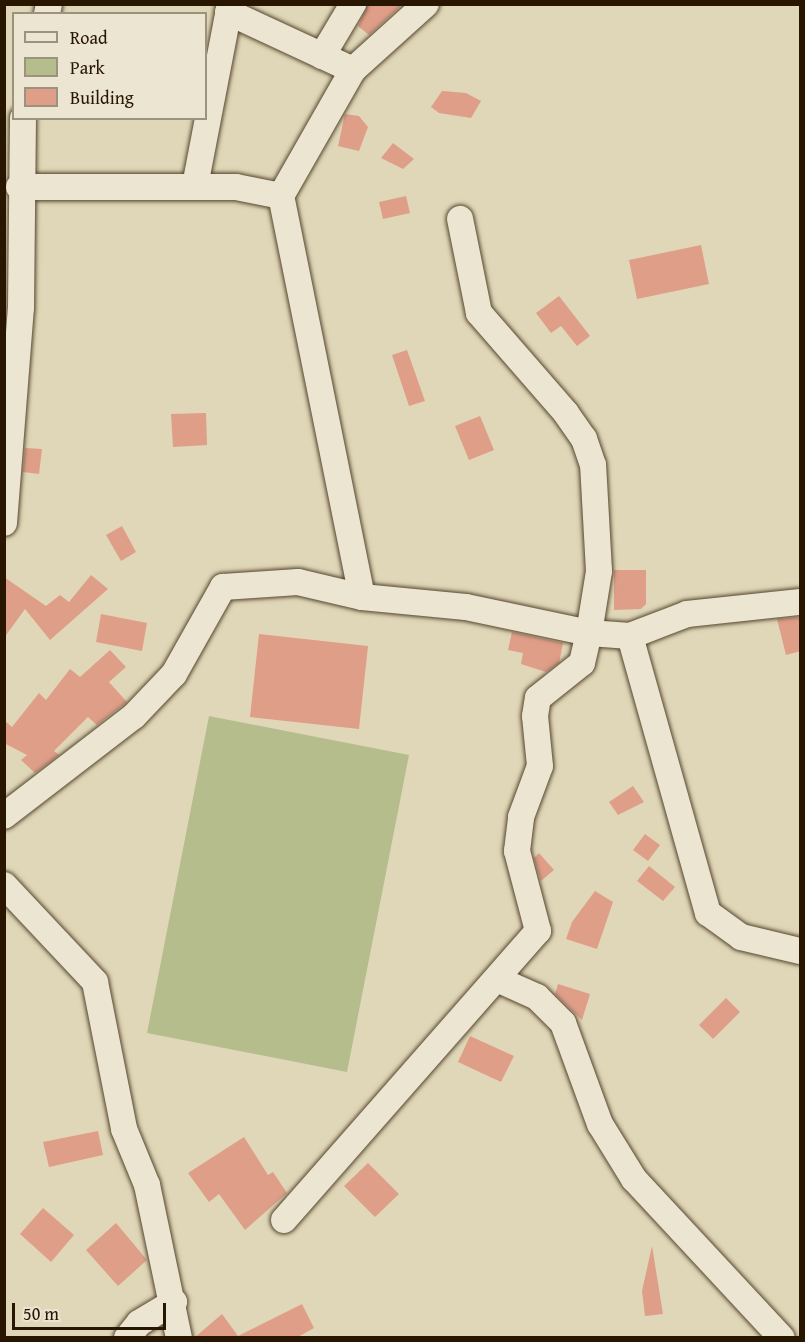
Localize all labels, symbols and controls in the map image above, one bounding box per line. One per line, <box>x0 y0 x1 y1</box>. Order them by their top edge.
legend <box>12 12 207 120</box>
text: Road <box>70 24 108 51</box>
text: Park <box>70 54 105 81</box>
text: Building <box>70 84 134 111</box>
scale bar <box>15 1291 170 1329</box>
text: 50 m <box>23 1300 59 1327</box>

